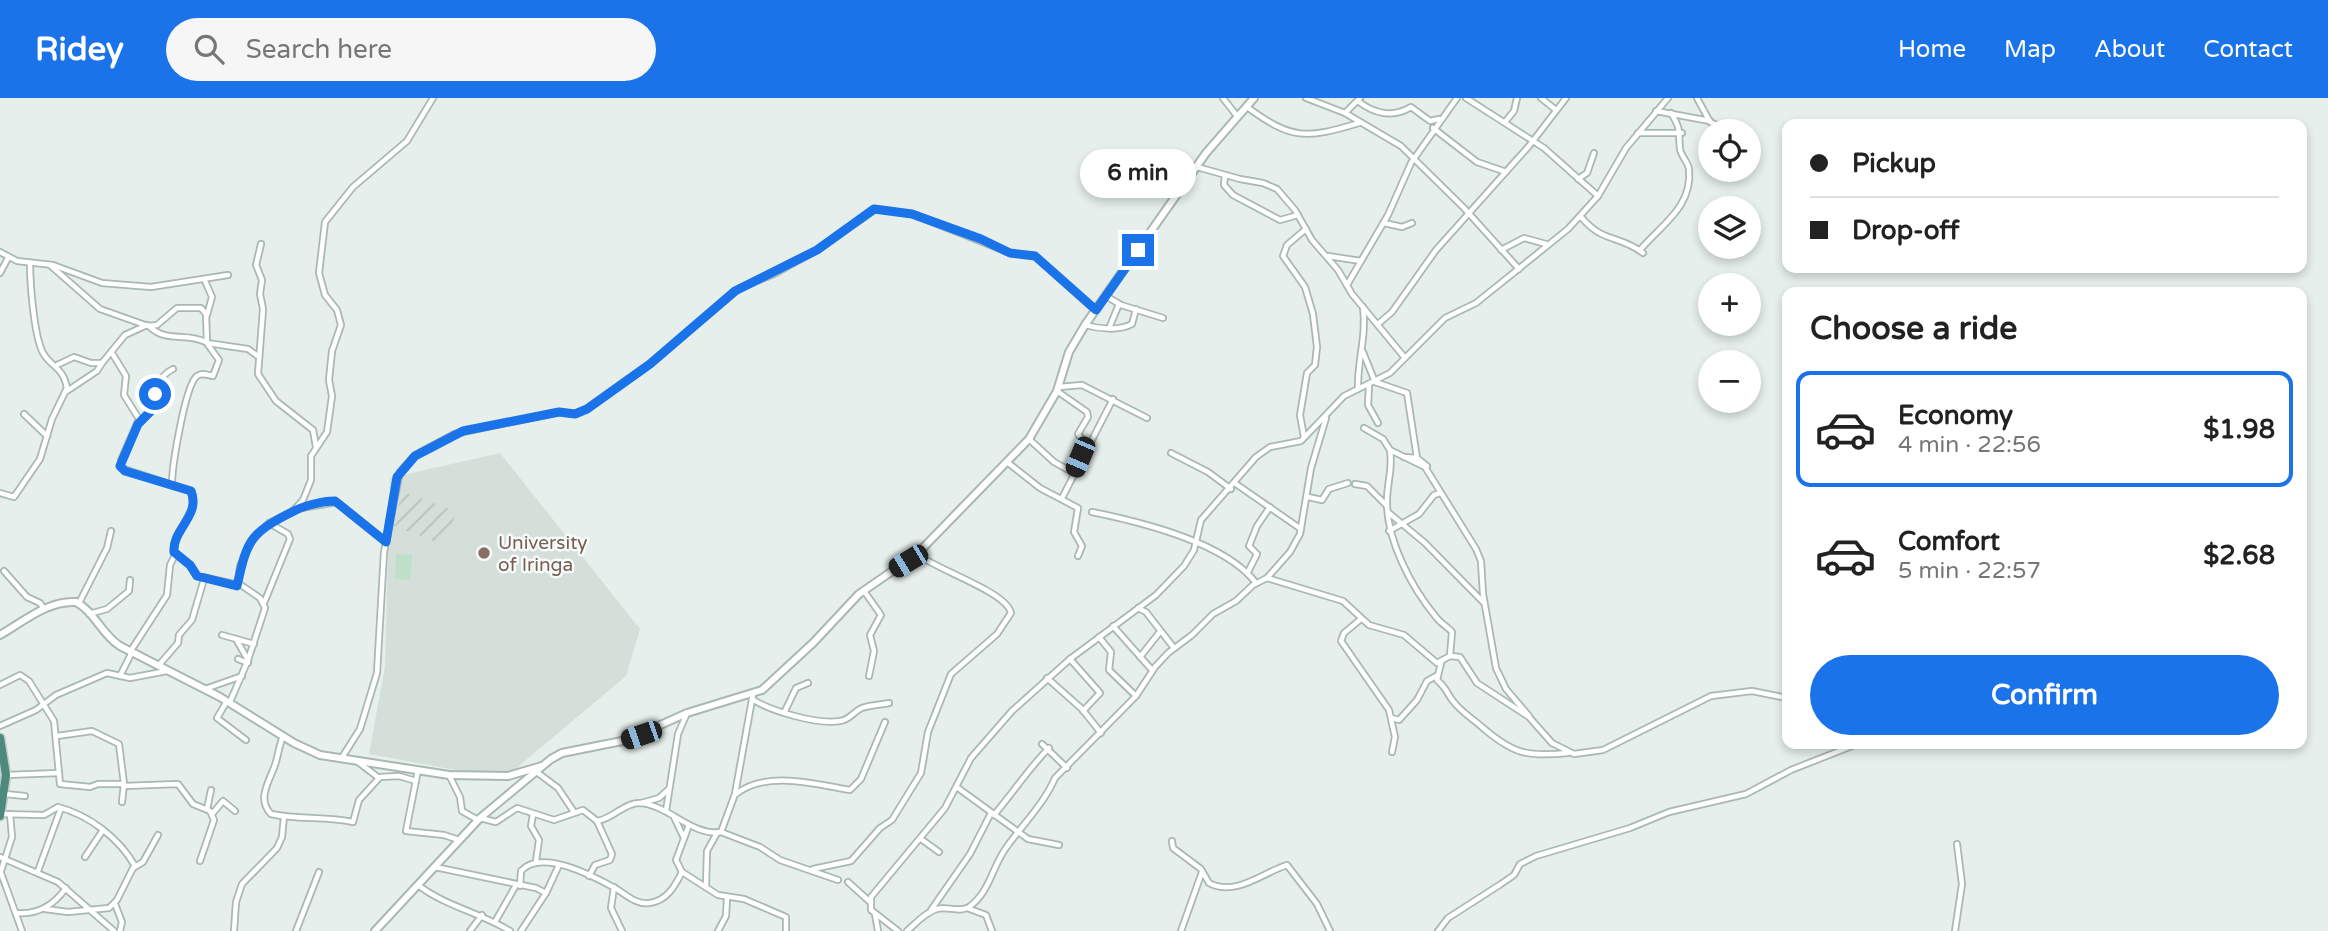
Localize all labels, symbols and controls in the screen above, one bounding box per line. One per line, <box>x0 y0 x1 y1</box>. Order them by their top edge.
search box <box>166 18 656 81</box>
text: Ridey <box>35 30 124 69</box>
icon: search <box>190 30 228 68</box>
text: Search here <box>246 34 392 65</box>
text: Home <box>1898 35 1966 64</box>
text: Map <box>2004 35 2056 64</box>
text: About <box>2094 35 2165 64</box>
text: Contact <box>2203 35 2293 64</box>
map controls <box>1698 119 1761 413</box>
button: locate <box>1698 119 1761 182</box>
text: Pickup <box>1852 148 1936 179</box>
callout: 6 min <box>1080 149 1196 198</box>
text: 6 min <box>1107 159 1169 187</box>
button: layers <box>1698 196 1761 259</box>
text: Drop-off <box>1852 215 1959 246</box>
route end <box>1122 234 1154 266</box>
button: + <box>1698 273 1761 336</box>
text: Choose a ride <box>1810 310 2017 348</box>
button: − <box>1698 350 1761 413</box>
route start <box>139 378 171 410</box>
icon: car <box>1814 398 1877 461</box>
text: Economy <box>1898 400 2013 431</box>
text: $1.98 <box>2203 414 2275 445</box>
text: 4 min · 22:56 <box>1898 431 2041 459</box>
car <box>1063 434 1098 480</box>
icon: car <box>1814 524 1877 587</box>
text: Comfort <box>1898 526 2000 557</box>
place label: University of Iringa <box>498 532 588 576</box>
text: $2.68 <box>2203 540 2275 571</box>
car <box>885 541 932 581</box>
marker: University of Iringa <box>476 545 492 561</box>
text: 5 min · 22:57 <box>1898 557 2041 585</box>
button: Confirm <box>1810 655 2279 735</box>
car <box>618 718 665 752</box>

